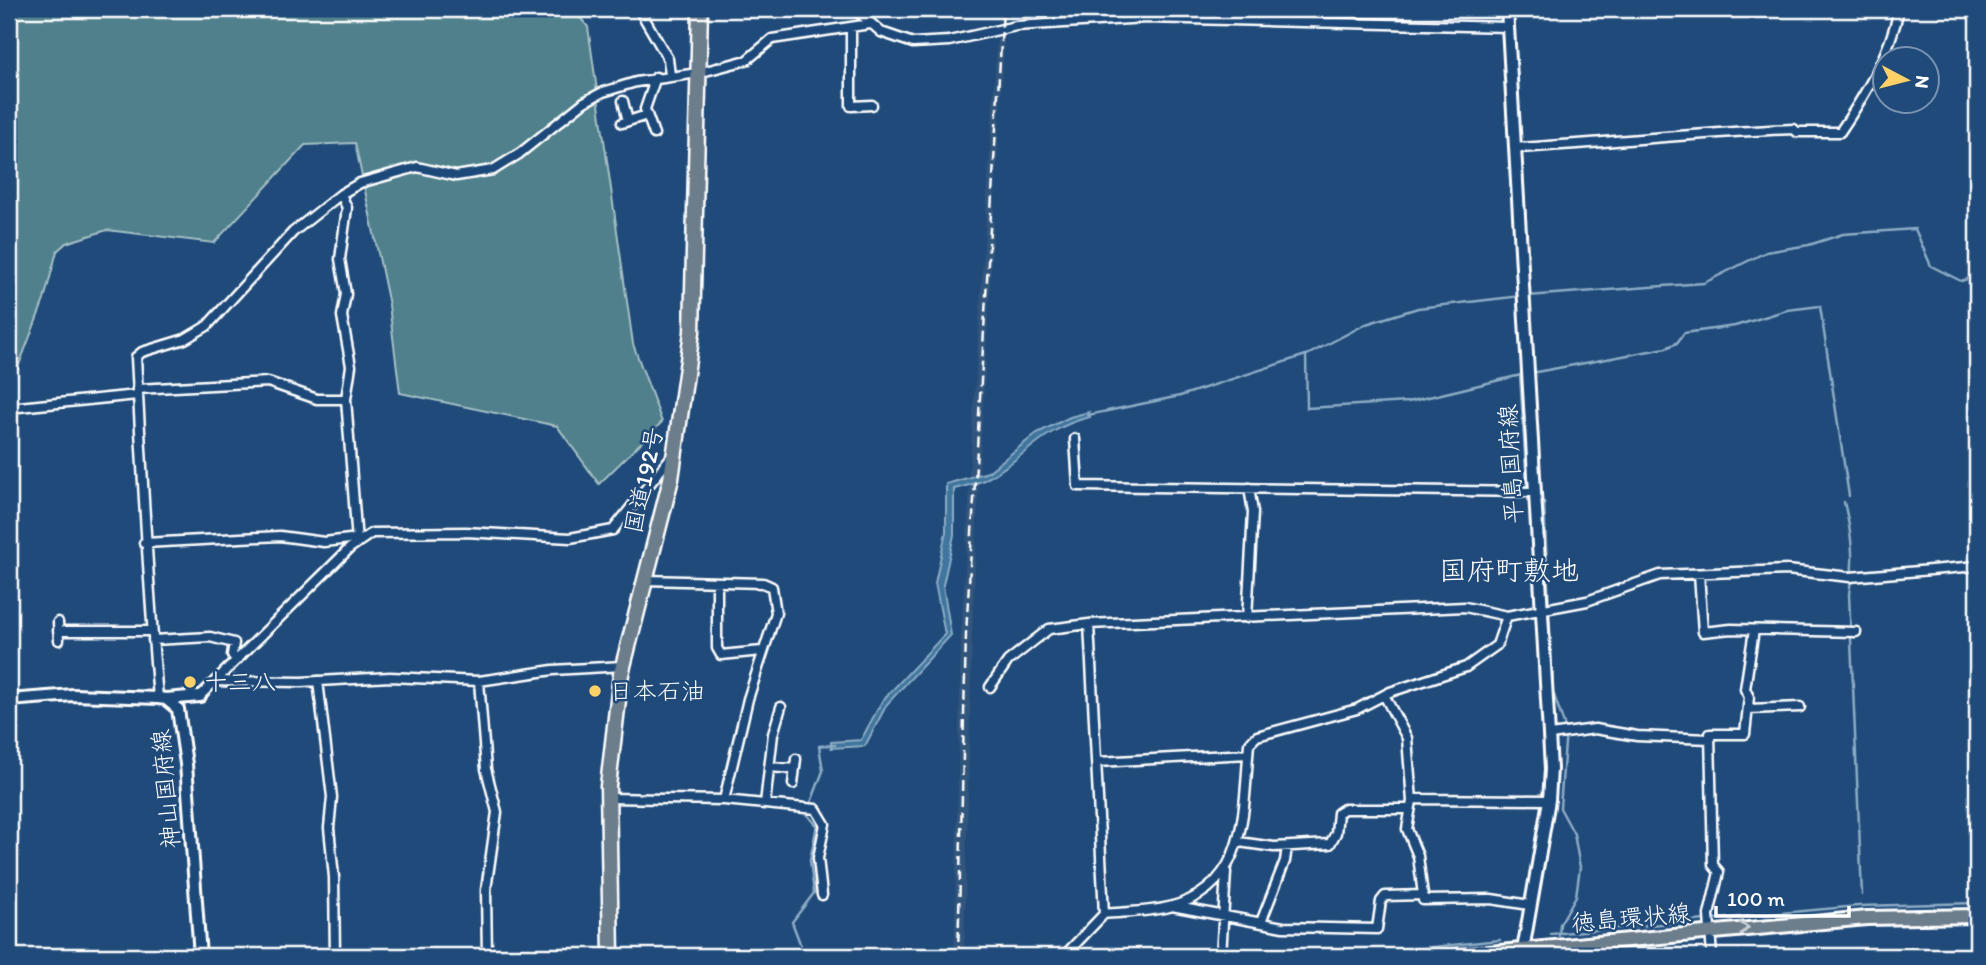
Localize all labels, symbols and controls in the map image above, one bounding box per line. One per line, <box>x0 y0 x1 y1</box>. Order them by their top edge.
north arrow <box>1870 46 1940 116</box>
text: N <box>1910 74 1935 90</box>
street label: 平島国府線 <box>1493 403 1528 525</box>
street label: 国道192号 <box>618 424 669 536</box>
district label: 国府町敷地 <box>1439 553 1579 587</box>
place label: 十三八 <box>204 667 276 696</box>
marker: 十三八 <box>182 674 198 690</box>
place label: 日本石油 <box>609 676 705 705</box>
marker: 日本石油 <box>587 683 603 699</box>
street label: 神山国府線 <box>146 728 185 850</box>
scale bar <box>1716 874 1850 918</box>
text: 100 m <box>1727 886 1785 911</box>
street label: 徳島環状線 <box>1570 898 1692 937</box>
one-way arrow <box>1738 921 1749 936</box>

